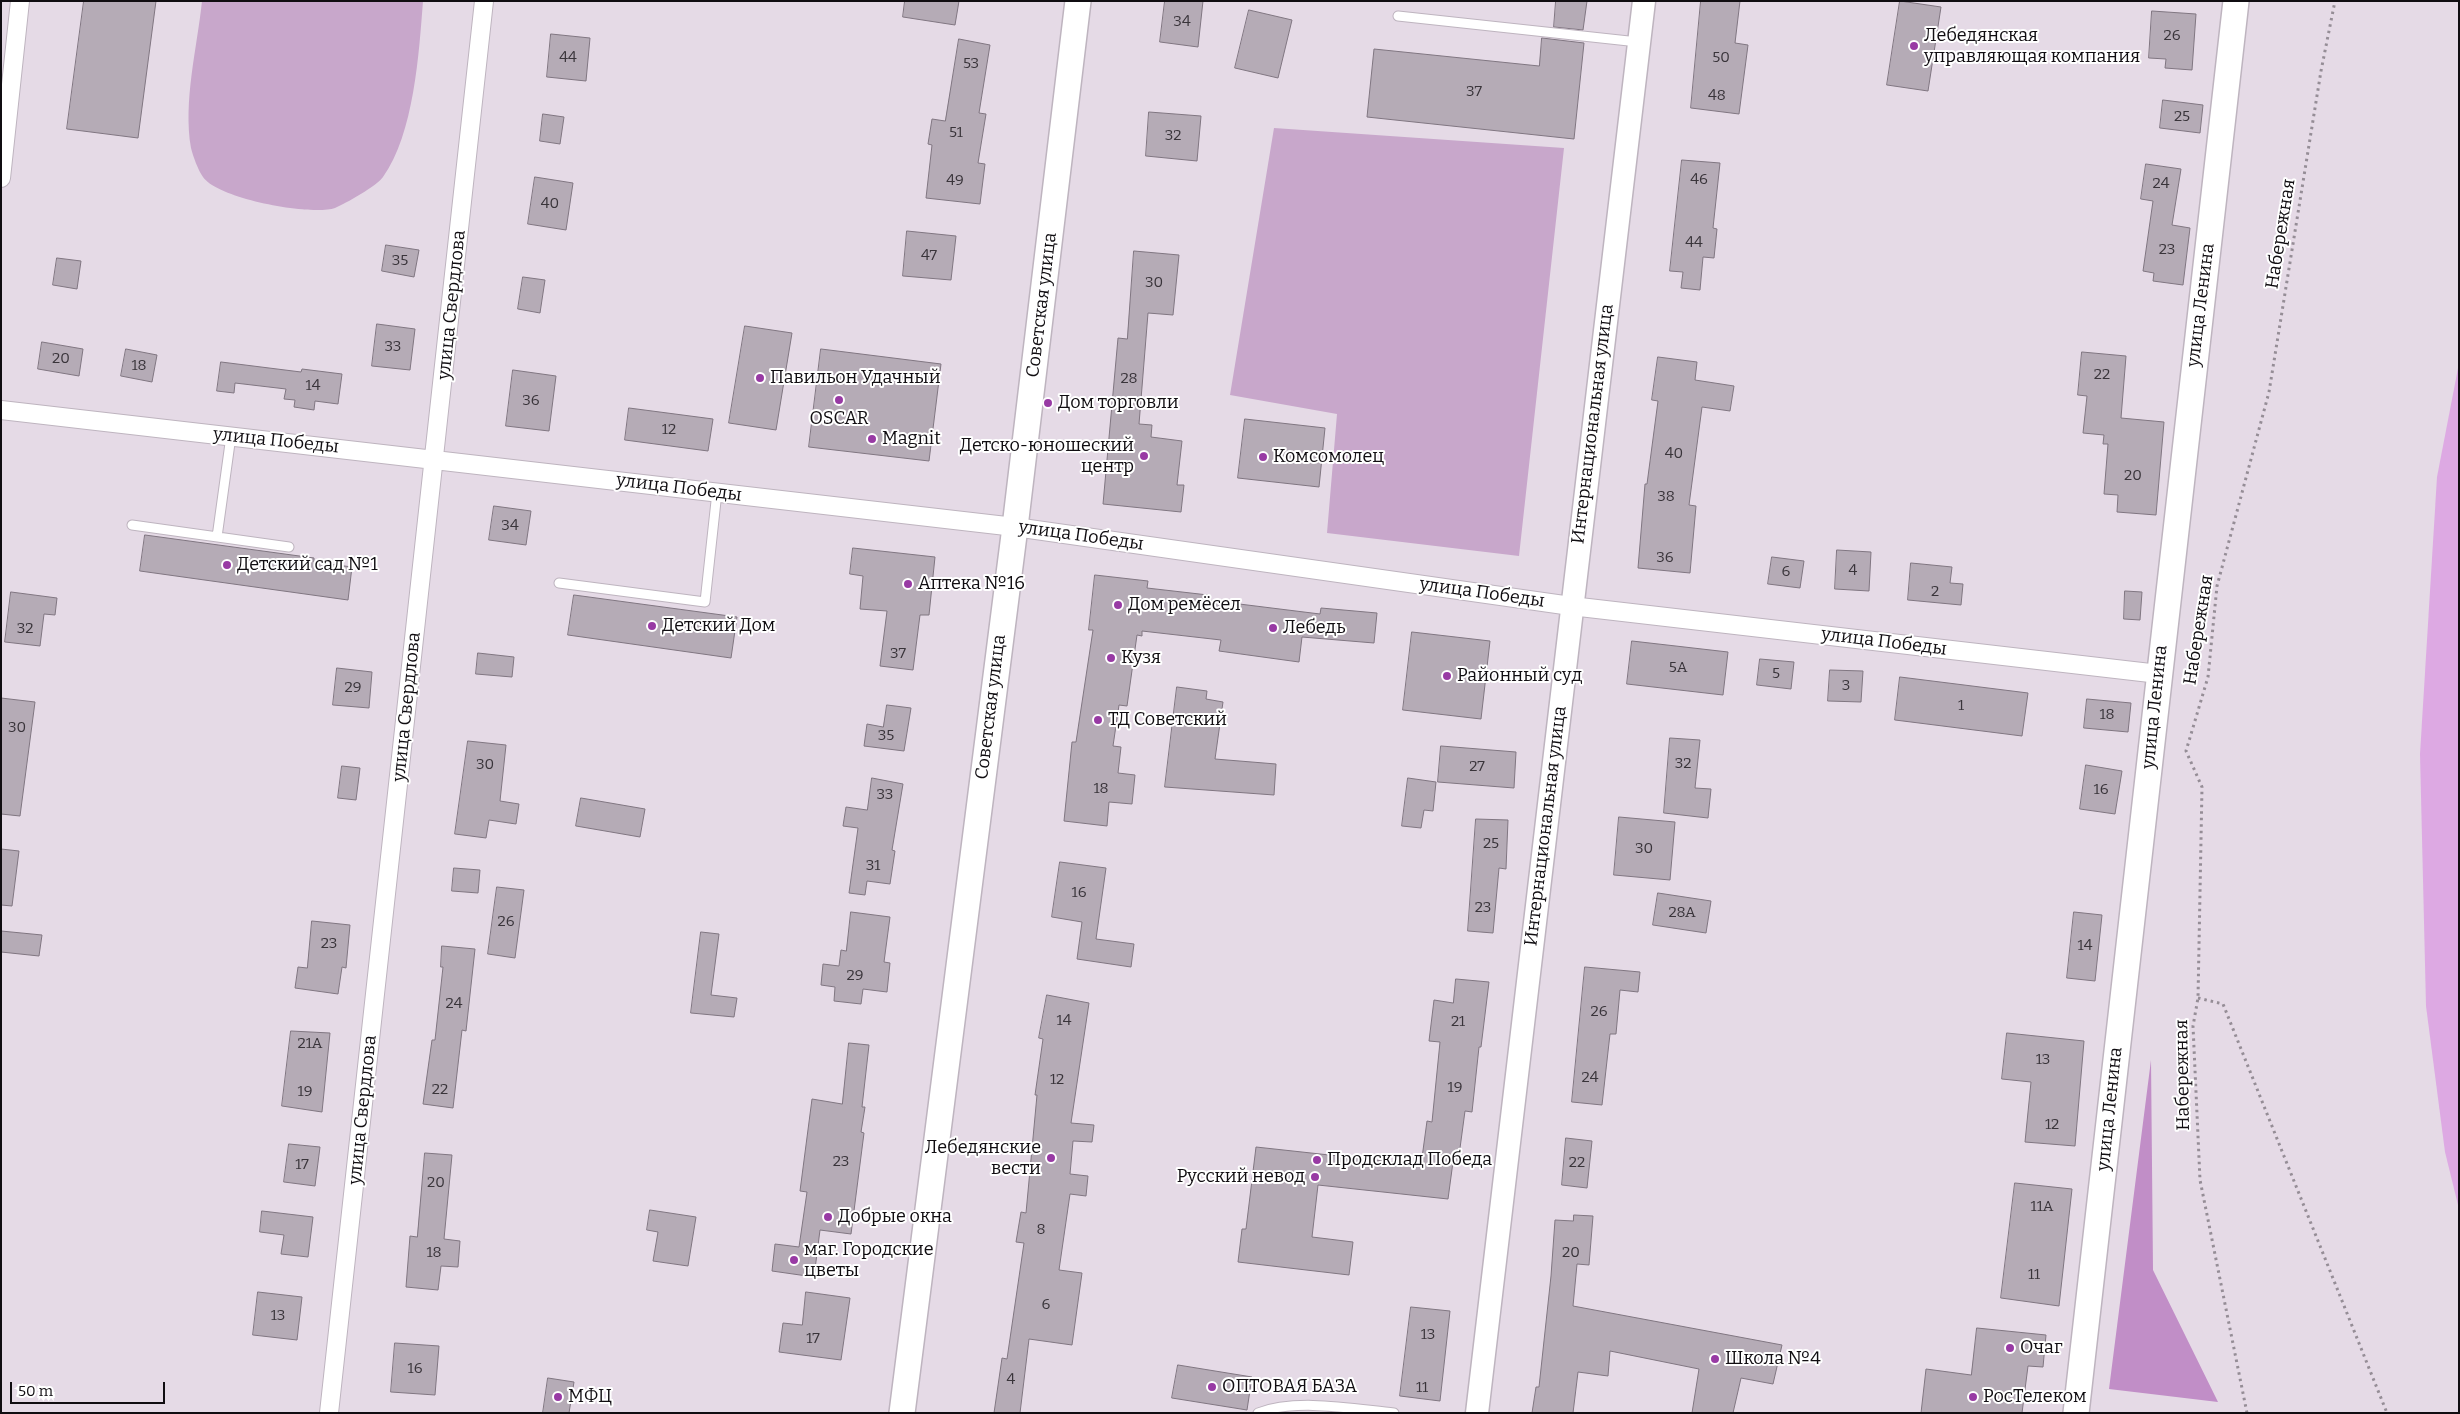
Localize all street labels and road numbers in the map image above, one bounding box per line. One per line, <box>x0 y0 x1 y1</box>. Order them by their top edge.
street label: Набережная <box>2262 177 2300 291</box>
street label: улица Свердлова <box>433 229 471 381</box>
street label: Советская улица <box>1022 231 1062 379</box>
street label: улица Ленина <box>2183 242 2219 368</box>
street label: Интернациональная улица <box>1568 303 1618 545</box>
street label: улица Победы <box>212 424 340 458</box>
street label: улица Победы <box>615 470 743 506</box>
street label: улица Победы <box>1017 517 1145 555</box>
street label: Набережная <box>2180 573 2218 687</box>
street label: улица Победы <box>1418 574 1546 612</box>
street label: улица Победы <box>1820 624 1948 660</box>
street label: улица Свердлова <box>388 631 426 783</box>
street label: Советская улица <box>971 633 1011 781</box>
street label: улица Ленина <box>2138 644 2172 770</box>
street label: Интернациональная улица <box>1521 705 1571 947</box>
street label: Набережная <box>2171 1019 2195 1131</box>
street label: улица Свердлова <box>344 1034 382 1186</box>
street label: улица Ленина <box>2093 1046 2127 1172</box>

